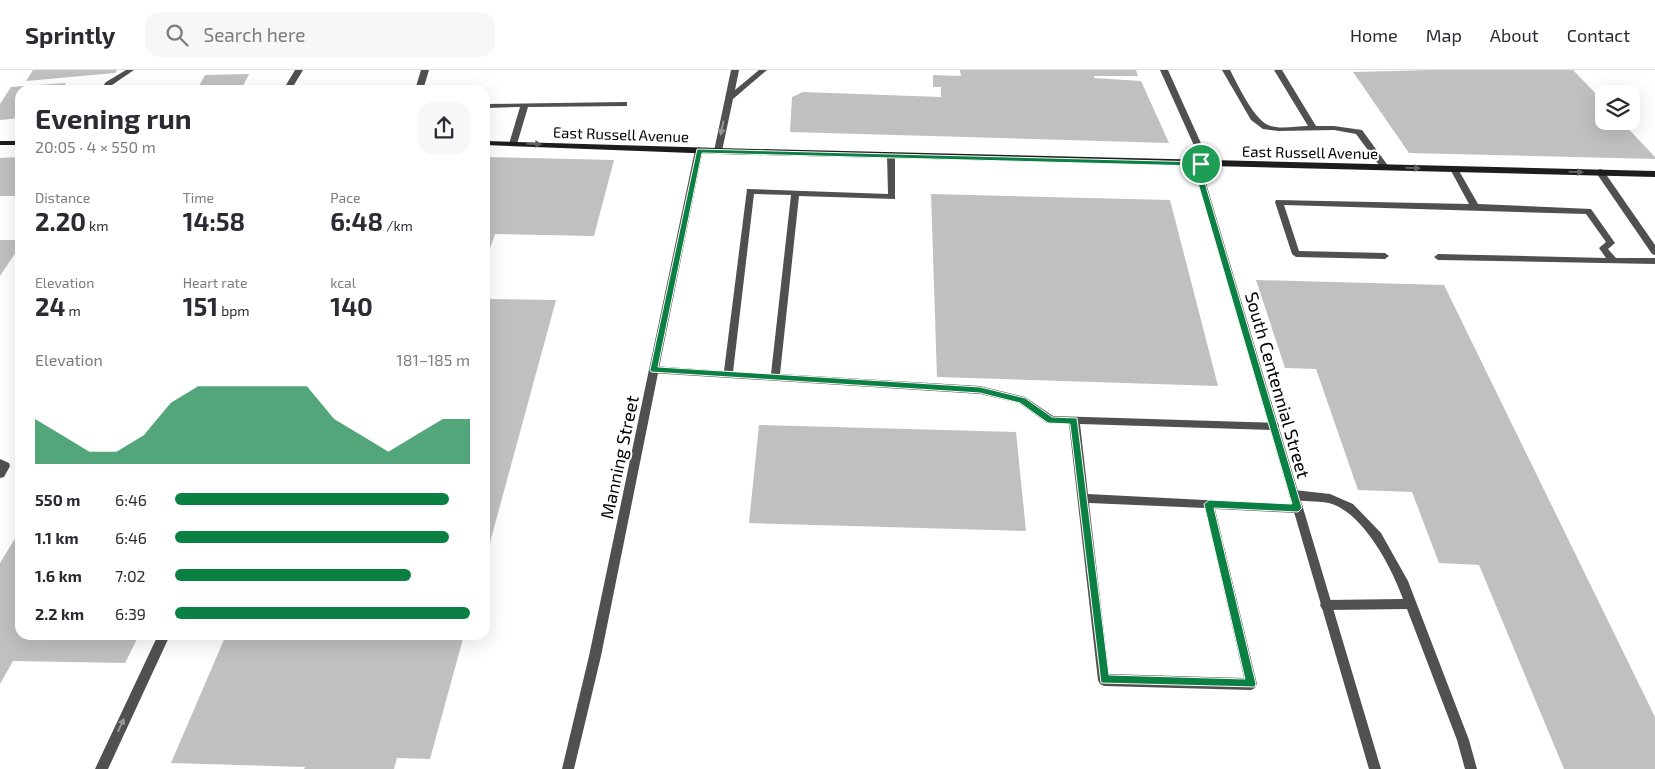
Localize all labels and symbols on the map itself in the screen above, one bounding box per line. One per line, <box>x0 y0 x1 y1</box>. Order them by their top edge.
one-way arrow <box>718 120 726 136</box>
street label: East Russell Avenue <box>553 123 689 145</box>
one-way arrow <box>526 141 542 149</box>
street label: East Russell Avenue <box>1242 142 1378 162</box>
pin <box>1180 143 1222 185</box>
one-way arrow <box>1406 164 1422 172</box>
one-way arrow <box>1568 168 1584 176</box>
street label: South Centennial Street <box>1241 289 1315 481</box>
street label: Manning Street <box>595 393 643 521</box>
one-way arrow <box>118 718 126 732</box>

